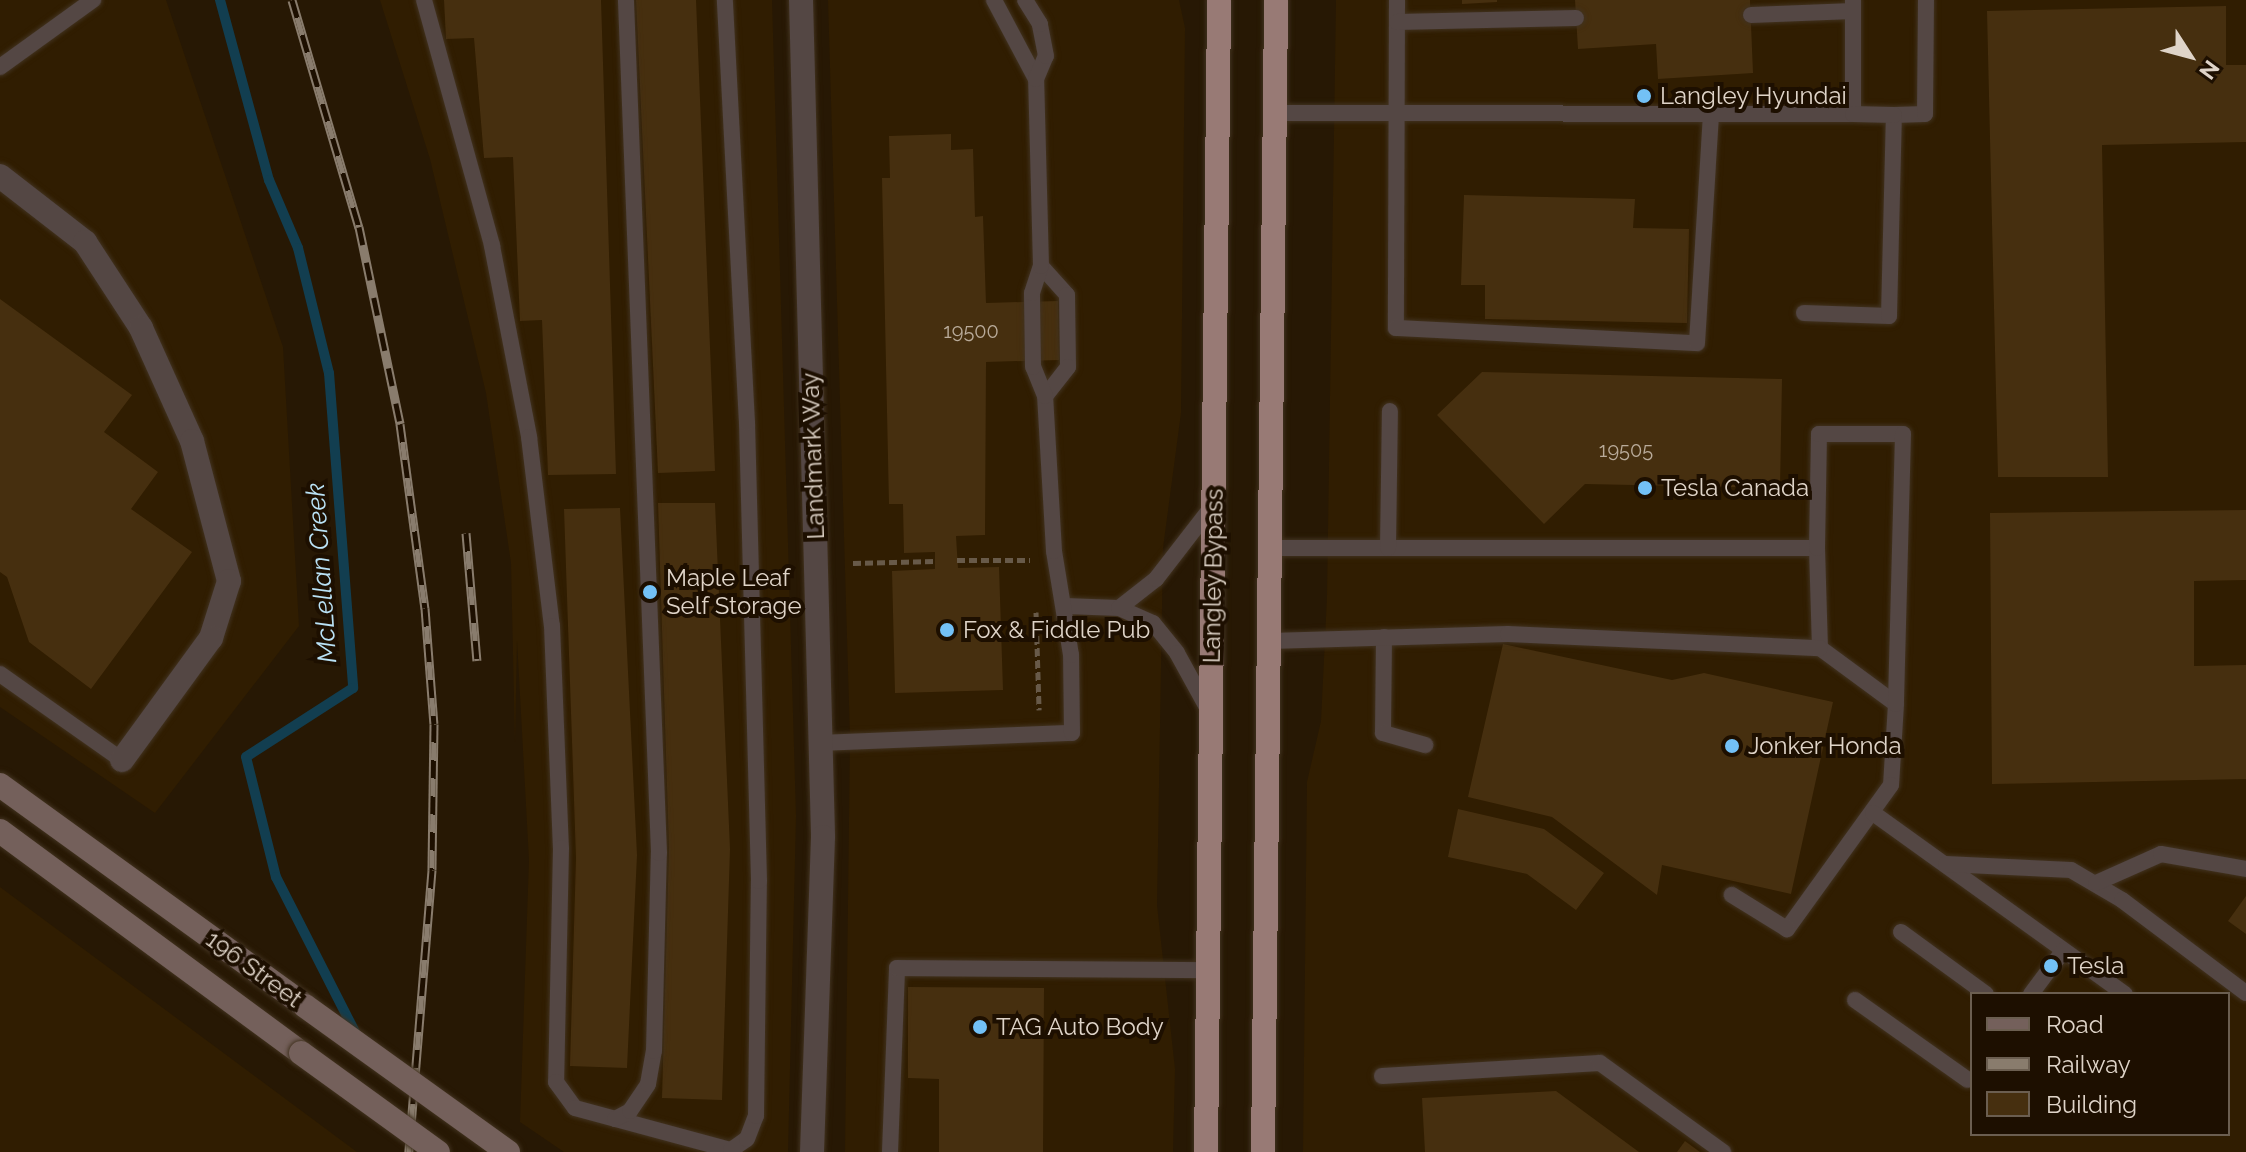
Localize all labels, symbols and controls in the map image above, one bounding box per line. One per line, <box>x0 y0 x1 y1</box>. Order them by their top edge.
north arrow <box>2150 16 2230 96</box>
text: N <box>2194 56 2225 85</box>
place label: Langley Hyundai <box>1660 82 1847 110</box>
marker: Langley Hyundai <box>1635 87 1653 105</box>
house number: 19500 <box>943 319 999 343</box>
street label: Landmark Way <box>796 372 830 540</box>
house number: 19505 <box>1599 438 1653 462</box>
place label: Tesla Canada <box>1661 474 1809 502</box>
marker: Tesla Canada <box>1636 479 1654 497</box>
water label: McLellan Creek <box>300 482 344 664</box>
street label: Langley Bypass <box>1197 488 1229 664</box>
place label: Maple Leaf Self Storage <box>666 564 802 620</box>
marker: Maple Leaf Self Storage <box>641 583 659 601</box>
place label: Fox & Fiddle Pub <box>963 616 1150 644</box>
marker: Fox & Fiddle Pub <box>938 621 956 639</box>
place label: Jonker Honda <box>1748 732 1902 760</box>
marker: Jonker Honda <box>1723 737 1741 755</box>
street label: 196 Street <box>200 925 308 1013</box>
place label: Tesla <box>2067 952 2124 980</box>
marker: Tesla <box>2042 957 2060 975</box>
legend <box>1970 992 2230 1136</box>
text: Road <box>2046 1010 2104 1039</box>
place label: TAG Auto Body <box>996 1013 1165 1041</box>
marker: TAG Auto Body <box>971 1018 989 1036</box>
text: Railway <box>2046 1050 2131 1079</box>
text: Building <box>2046 1090 2137 1119</box>

